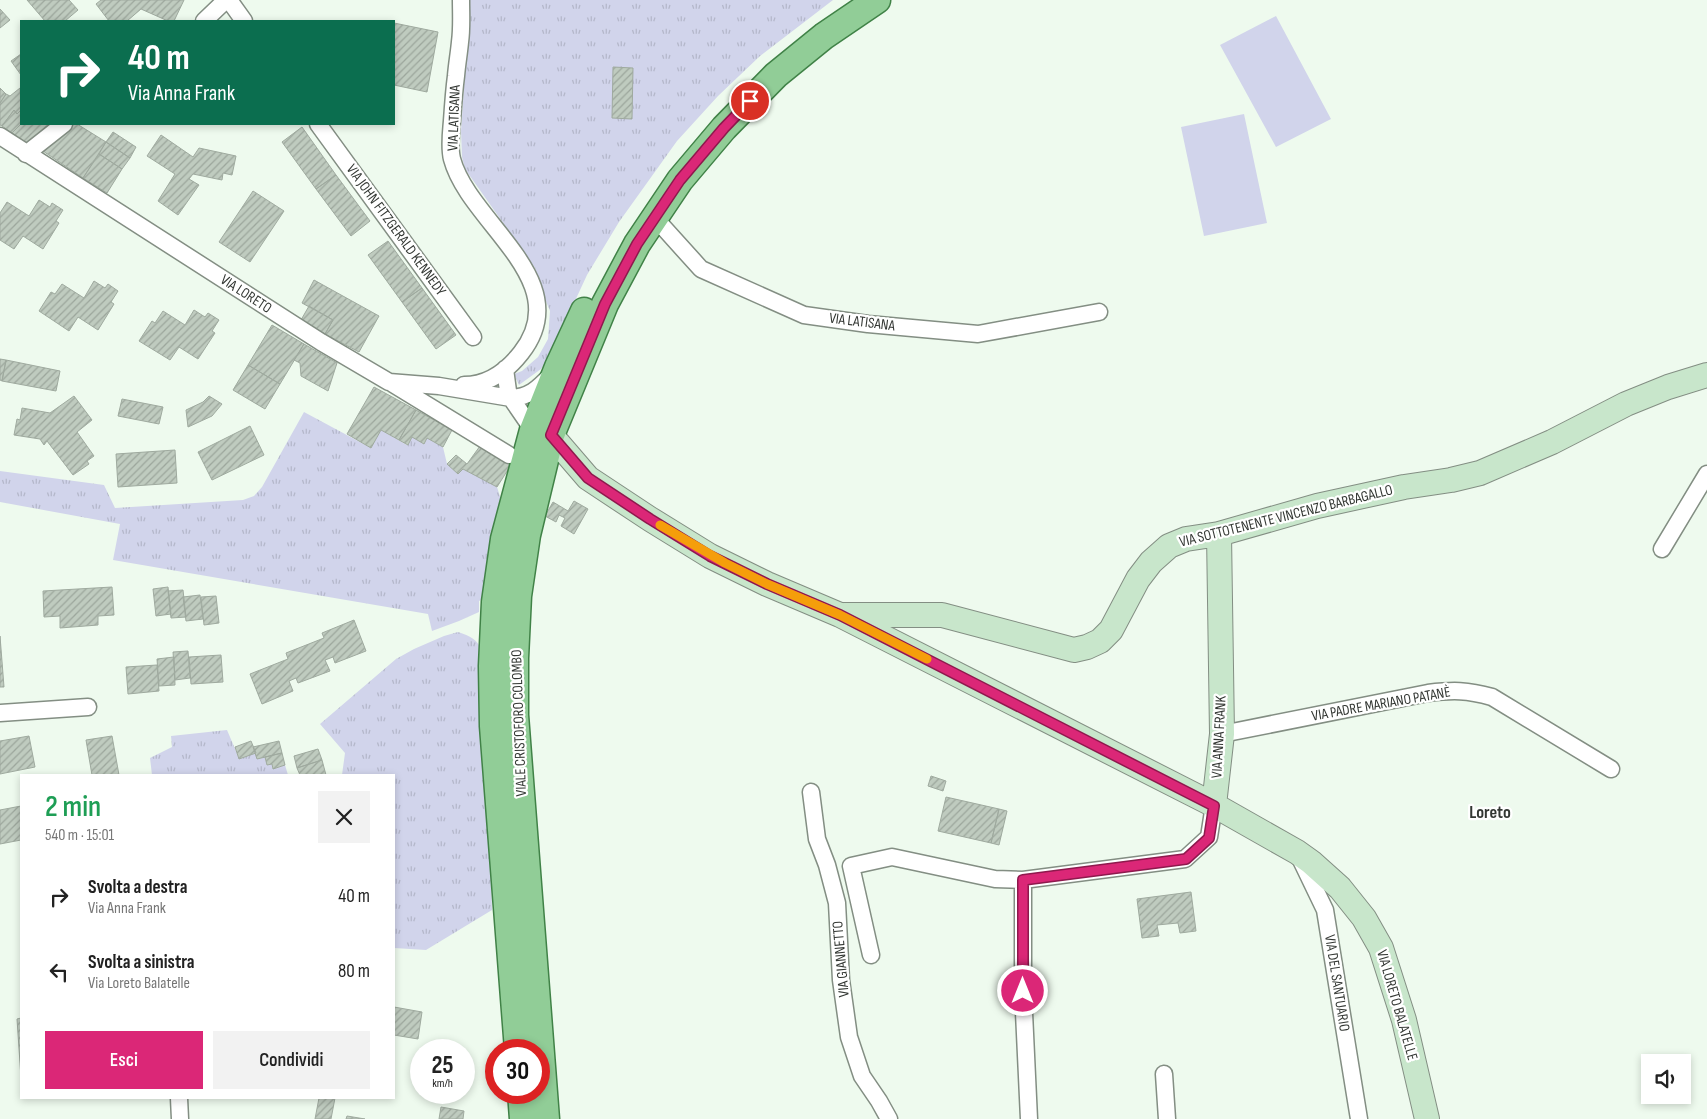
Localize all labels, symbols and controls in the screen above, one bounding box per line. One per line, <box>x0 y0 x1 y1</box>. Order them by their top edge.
text: 40 m <box>128 37 190 80</box>
icon: right <box>45 40 110 105</box>
text: Via Anna Frank <box>128 80 235 107</box>
pin <box>729 80 771 122</box>
street label: VIA LATISANA <box>443 84 465 151</box>
icon: arrive <box>736 87 764 115</box>
street label: VIA JOHN FITZGERALD KENNEDY <box>342 161 450 300</box>
street label: VIA LORETO <box>217 270 275 318</box>
street label: VIA LATISANA <box>828 309 897 336</box>
street label: VIA SOTTOTENENTE VINCENZO BARBAGALLO <box>1177 480 1395 552</box>
street label: VIALE CRISTOFORO COLOMBO <box>507 649 531 797</box>
street label: VIA PADRE MARIANO PATANÈ <box>1310 682 1452 726</box>
street label: VIA ANNA FRANK <box>1207 695 1231 779</box>
text: 2 min <box>45 789 101 825</box>
button: close <box>318 791 370 843</box>
district label: Loreto <box>1469 802 1511 823</box>
text: 540 m · 15:01 <box>45 826 114 845</box>
text: Svolta a destra <box>88 876 188 899</box>
icon: right <box>45 883 73 911</box>
text: 40 m <box>338 885 370 908</box>
text: Via Anna Frank <box>88 899 166 918</box>
street label: VIA GIANNETTO <box>828 920 854 998</box>
street label: VIA DEL SANTUARIO <box>1320 933 1354 1033</box>
street label: VIA LORETO BALATELLE <box>1372 948 1422 1062</box>
text: Svolta a sinistra <box>88 951 195 974</box>
icon: left <box>45 958 73 986</box>
text: 80 m <box>338 960 370 983</box>
position arrow <box>996 964 1048 1016</box>
text: Via Loreto Balatelle <box>88 974 190 993</box>
button: Esci <box>45 1031 203 1089</box>
button: Condividi <box>213 1031 370 1089</box>
speed limit sign: 30 <box>485 1039 550 1104</box>
text: 25 <box>432 1050 453 1081</box>
map controls <box>1641 1054 1691 1104</box>
button: sound <box>1641 1054 1691 1104</box>
text: km/h <box>432 1076 453 1091</box>

